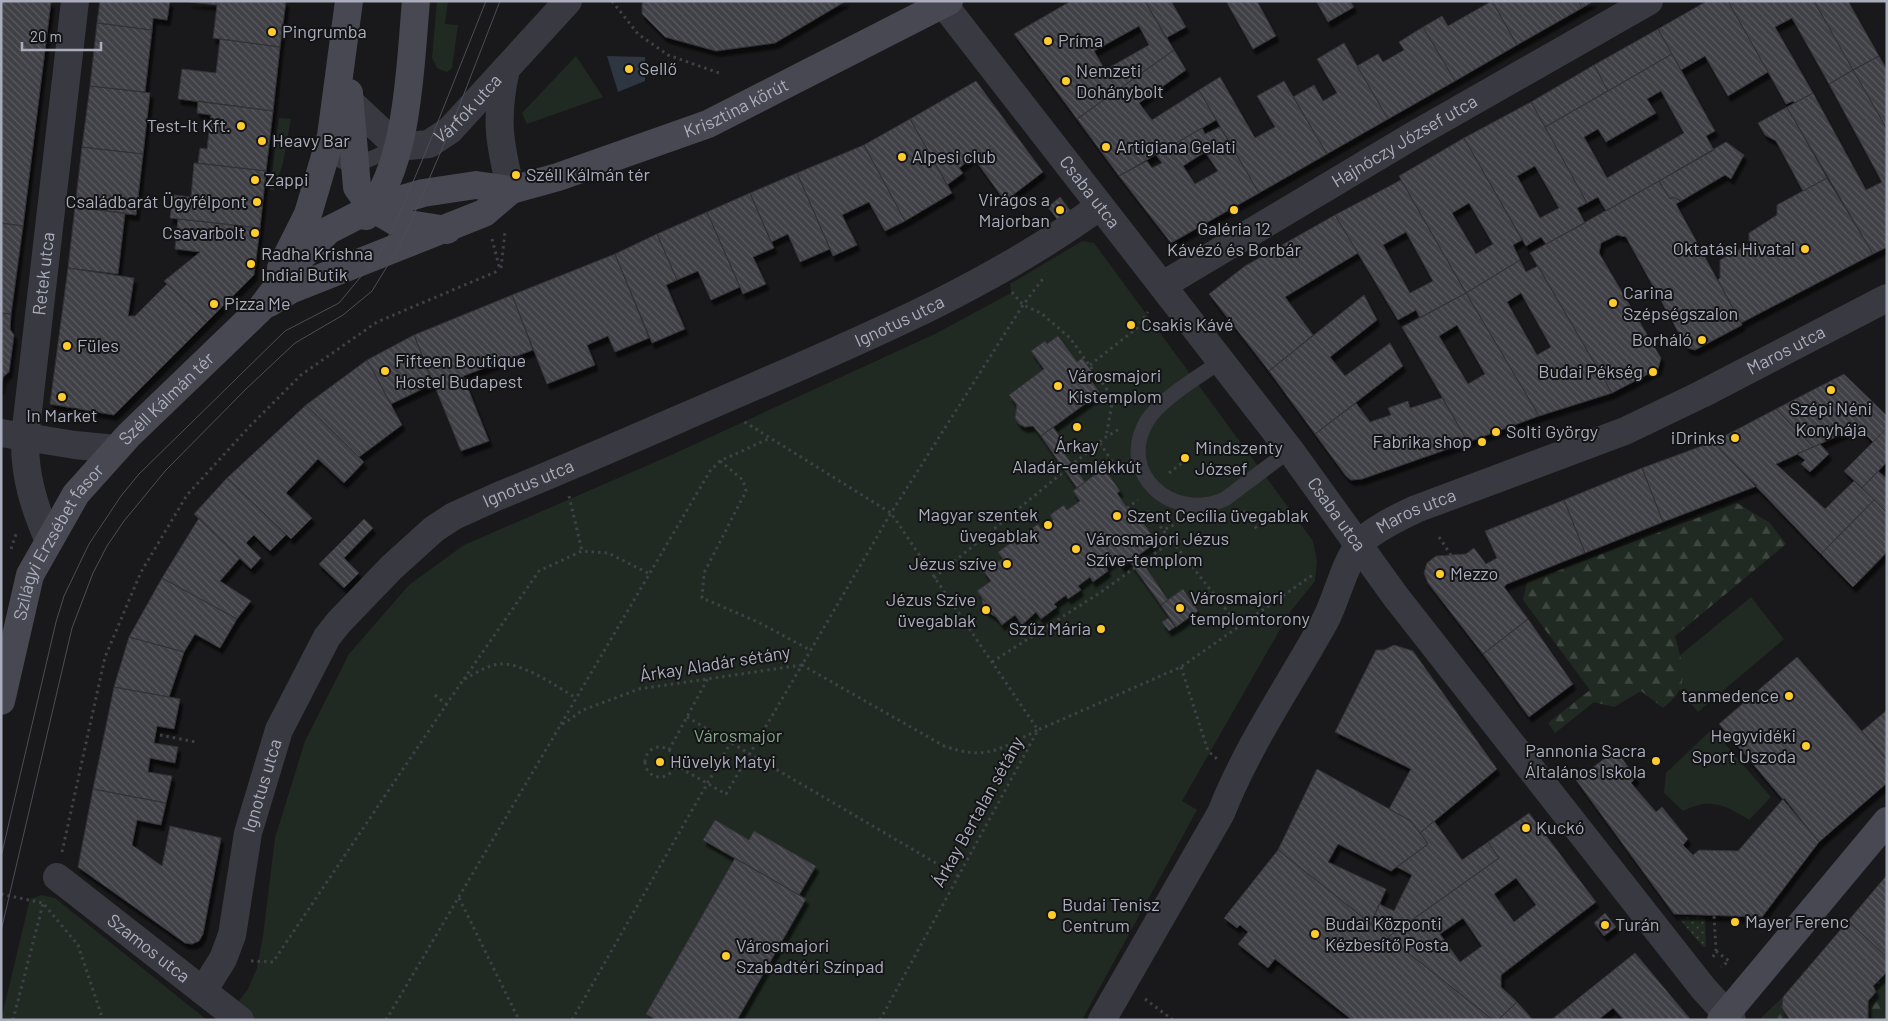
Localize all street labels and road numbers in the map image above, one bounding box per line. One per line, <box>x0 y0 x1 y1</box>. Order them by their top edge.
street label: Várfok utca <box>429 69 506 148</box>
street label: Krisztina körút <box>681 73 792 142</box>
street label: Hajnóczy József utca <box>1327 89 1481 192</box>
street label: Csaba utca <box>1055 151 1125 232</box>
street label: Retek utca <box>27 231 58 316</box>
street label: Ignotus utca <box>851 290 947 351</box>
street label: Maros utca <box>1743 320 1828 379</box>
street label: Széll Kálmán tér <box>113 347 219 449</box>
street label: Ignotus utca <box>479 454 577 512</box>
street label: Szilágyi Erzsébet fasor <box>8 458 108 622</box>
street label: Csaba utca <box>1303 472 1371 555</box>
street label: Maros utca <box>1371 483 1459 538</box>
street label: Árkay Aladár sétány <box>638 640 792 686</box>
street label: Árkay Bertalan sétány <box>927 732 1028 891</box>
street label: Ignotus utca <box>237 736 286 835</box>
street label: Szamos utca <box>103 908 195 987</box>

